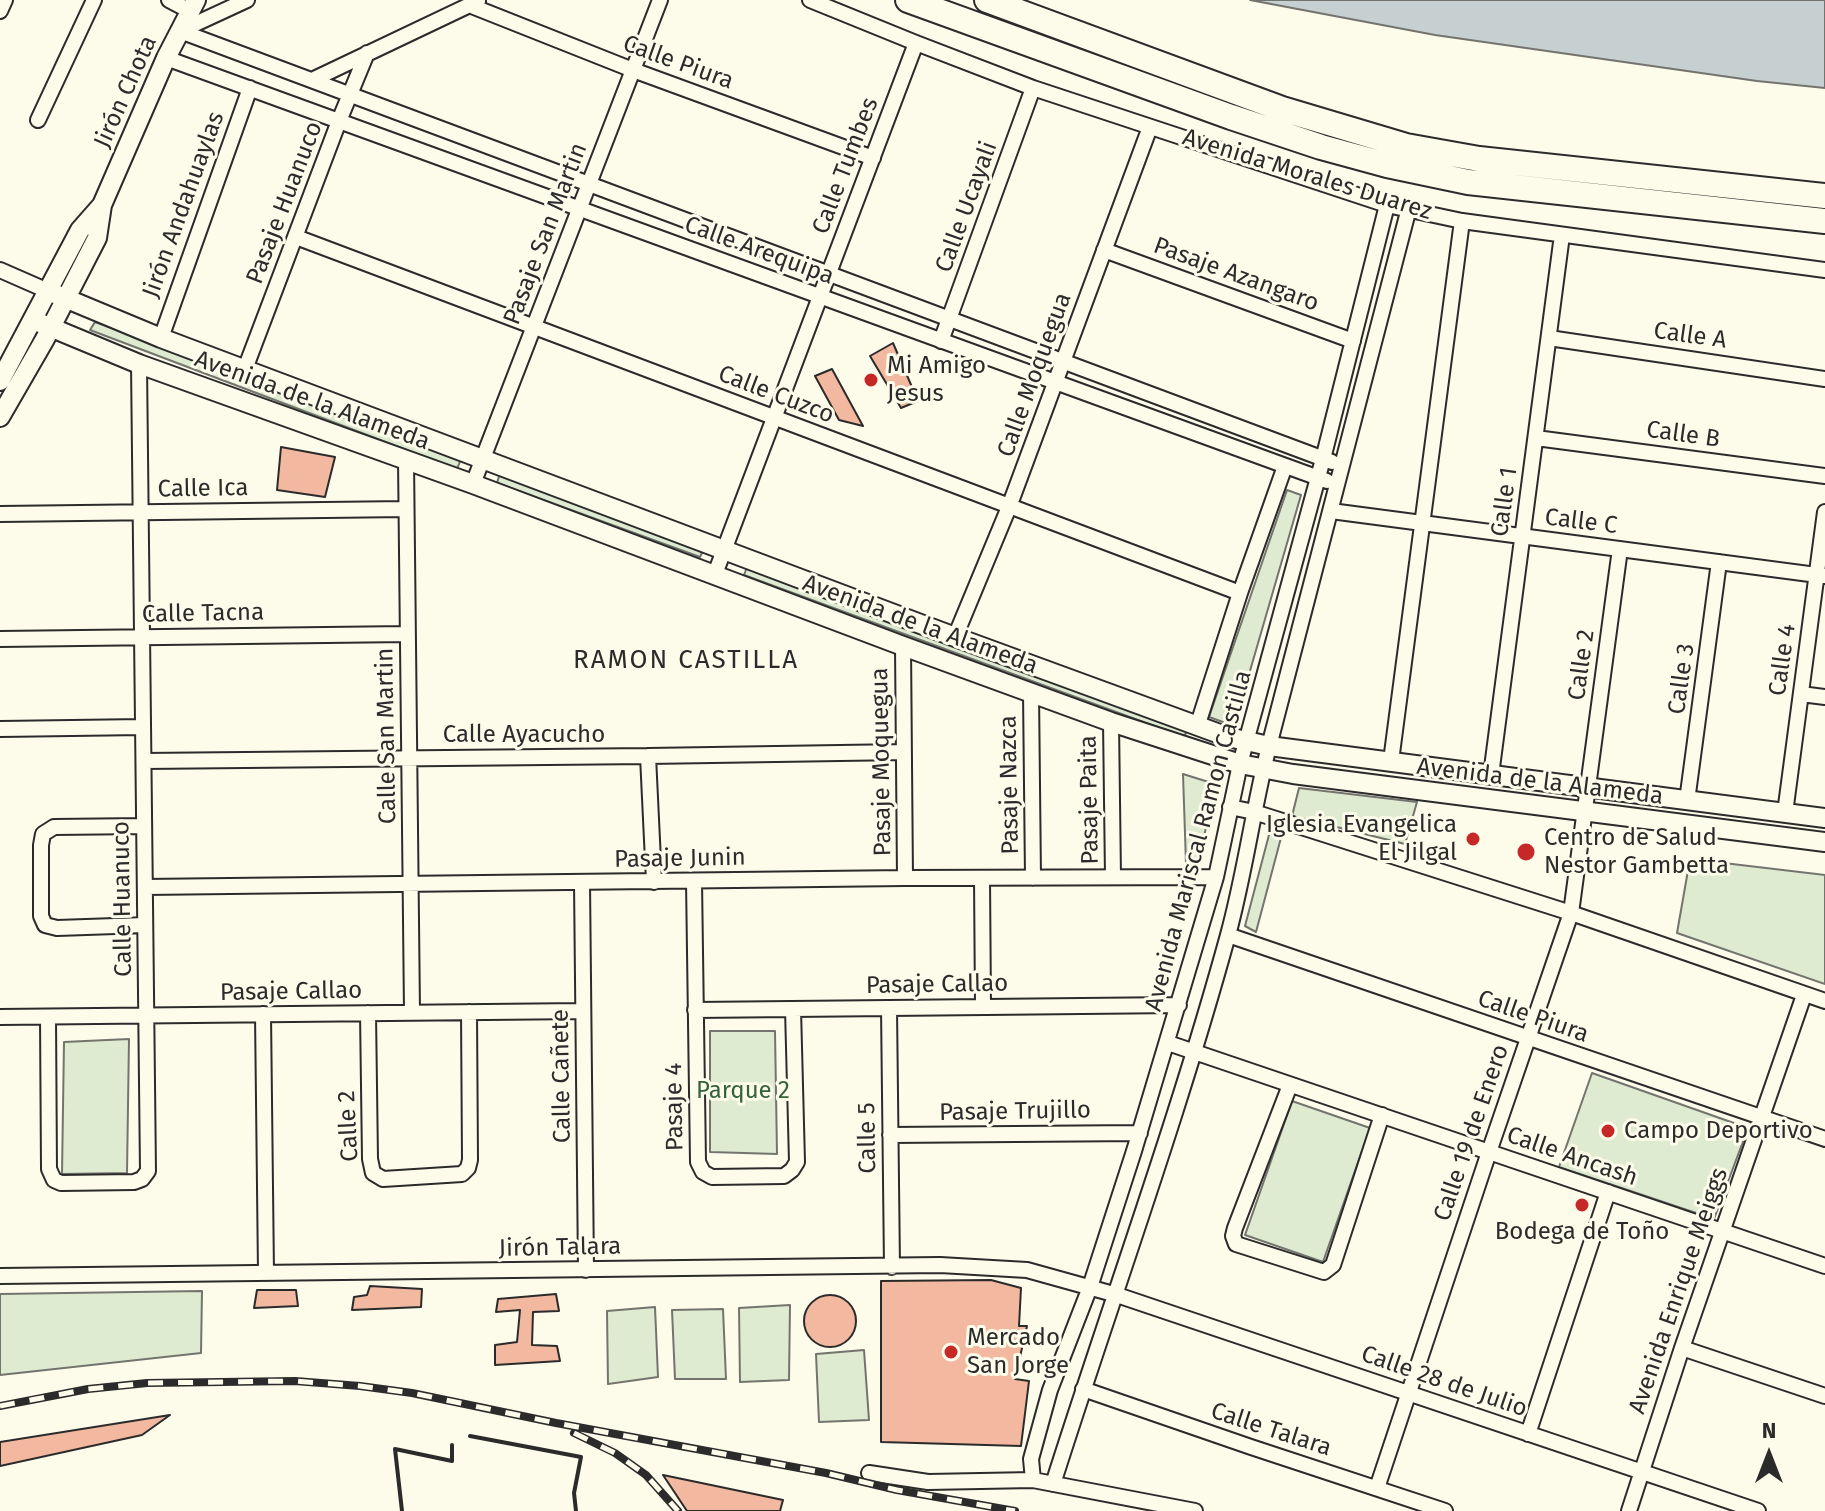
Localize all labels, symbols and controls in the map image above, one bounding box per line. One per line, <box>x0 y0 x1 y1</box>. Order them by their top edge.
street label: Calle Piura <box>619 30 737 96</box>
street label: Jirón Chota <box>88 31 164 153</box>
street label: Calle Tumbes <box>807 94 885 238</box>
street label: Jirón Andahuaylas <box>137 108 231 302</box>
street label: Pasaje Huanuco <box>241 118 329 288</box>
street label: Avenida Morales Duarez <box>1179 123 1435 227</box>
street label: Calle Ucayali <box>930 138 1004 276</box>
street label: Pasaje San Martin <box>498 139 594 329</box>
street label: Calle Arequipa <box>680 211 838 291</box>
street label: Pasaje Azangaro <box>1149 232 1323 318</box>
street label: Calle Moquegua <box>992 289 1078 461</box>
street label: Calle A <box>1652 317 1728 355</box>
street label: Avenida de la Alameda <box>191 345 433 457</box>
place label: Mi Amigo Jesus <box>887 352 986 408</box>
street label: Calle Cuzco <box>714 360 838 430</box>
marker: Mi Amigo Jesus <box>862 371 880 389</box>
street label: Calle B <box>1644 416 1722 454</box>
street label: Calle 1 <box>1486 465 1524 539</box>
street label: Calle Ica <box>157 474 249 504</box>
street label: Calle C <box>1543 503 1619 541</box>
street label: Avenida de la Alameda <box>799 569 1041 681</box>
street label: Calle Tacna <box>142 599 264 629</box>
street label: Calle 4 <box>1764 622 1802 698</box>
street label: Calle 2 <box>1563 628 1601 702</box>
street label: Calle 3 <box>1663 642 1701 716</box>
district label: RAMON CASTILLA <box>573 645 799 677</box>
street label: Calle San Martin <box>371 648 403 824</box>
street label: Pasaje Moquegua <box>866 667 898 857</box>
street label: Avenida Mariscal Ramon Castilla <box>1140 667 1258 1015</box>
street label: Pasaje Nazca <box>994 715 1026 855</box>
street label: Calle Ayacucho <box>443 721 605 749</box>
street label: Pasaje Paita <box>1074 735 1106 865</box>
street label: Avenida de la Alameda <box>1415 753 1665 811</box>
place label: Iglesia Evangelica El Jilgal <box>1266 811 1457 867</box>
street label: Calle Huanuco <box>107 821 139 977</box>
place label: Centro de Salud Nestor Gambetta <box>1544 824 1729 880</box>
marker: Iglesia Evangelica El Jilgal <box>1464 830 1482 848</box>
marker: Centro de Salud Nestor Gambetta <box>1515 841 1537 863</box>
street label: Pasaje Junin <box>614 843 746 875</box>
street label: Pasaje Callao <box>866 969 1008 1001</box>
street label: Pasaje Callao <box>220 976 362 1008</box>
street label: Calle Piura <box>1474 985 1592 1049</box>
street label: Calle Cañete <box>546 1009 578 1143</box>
street label: Calle 19 de Enero <box>1428 1041 1516 1225</box>
street label: Pasaje 4 <box>660 1063 690 1151</box>
park label: Parque 2 <box>696 1077 790 1105</box>
street label: Calle 2 <box>333 1090 365 1162</box>
street label: Pasaje Trujillo <box>939 1096 1091 1128</box>
street label: Calle 5 <box>853 1102 883 1174</box>
place label: Campo Deportivo <box>1624 1117 1813 1145</box>
street label: Calle Ancash <box>1503 1121 1641 1193</box>
marker: Campo Deportivo <box>1599 1122 1617 1140</box>
street label: Avenida Enrique Meiggs <box>1623 1164 1735 1418</box>
marker: Bodega de Toño <box>1573 1196 1591 1214</box>
place label: Bodega de Toño <box>1495 1218 1669 1246</box>
street label: Jirón Talara <box>498 1233 622 1263</box>
place label: Mercado San Jorge <box>967 1324 1069 1380</box>
street label: Calle 28 de Julio <box>1357 1340 1531 1424</box>
marker: Mercado San Jorge <box>942 1343 960 1361</box>
street label: Calle Talara <box>1207 1397 1335 1463</box>
north arrow <box>1729 1415 1809 1495</box>
text: N <box>1762 1417 1776 1444</box>

